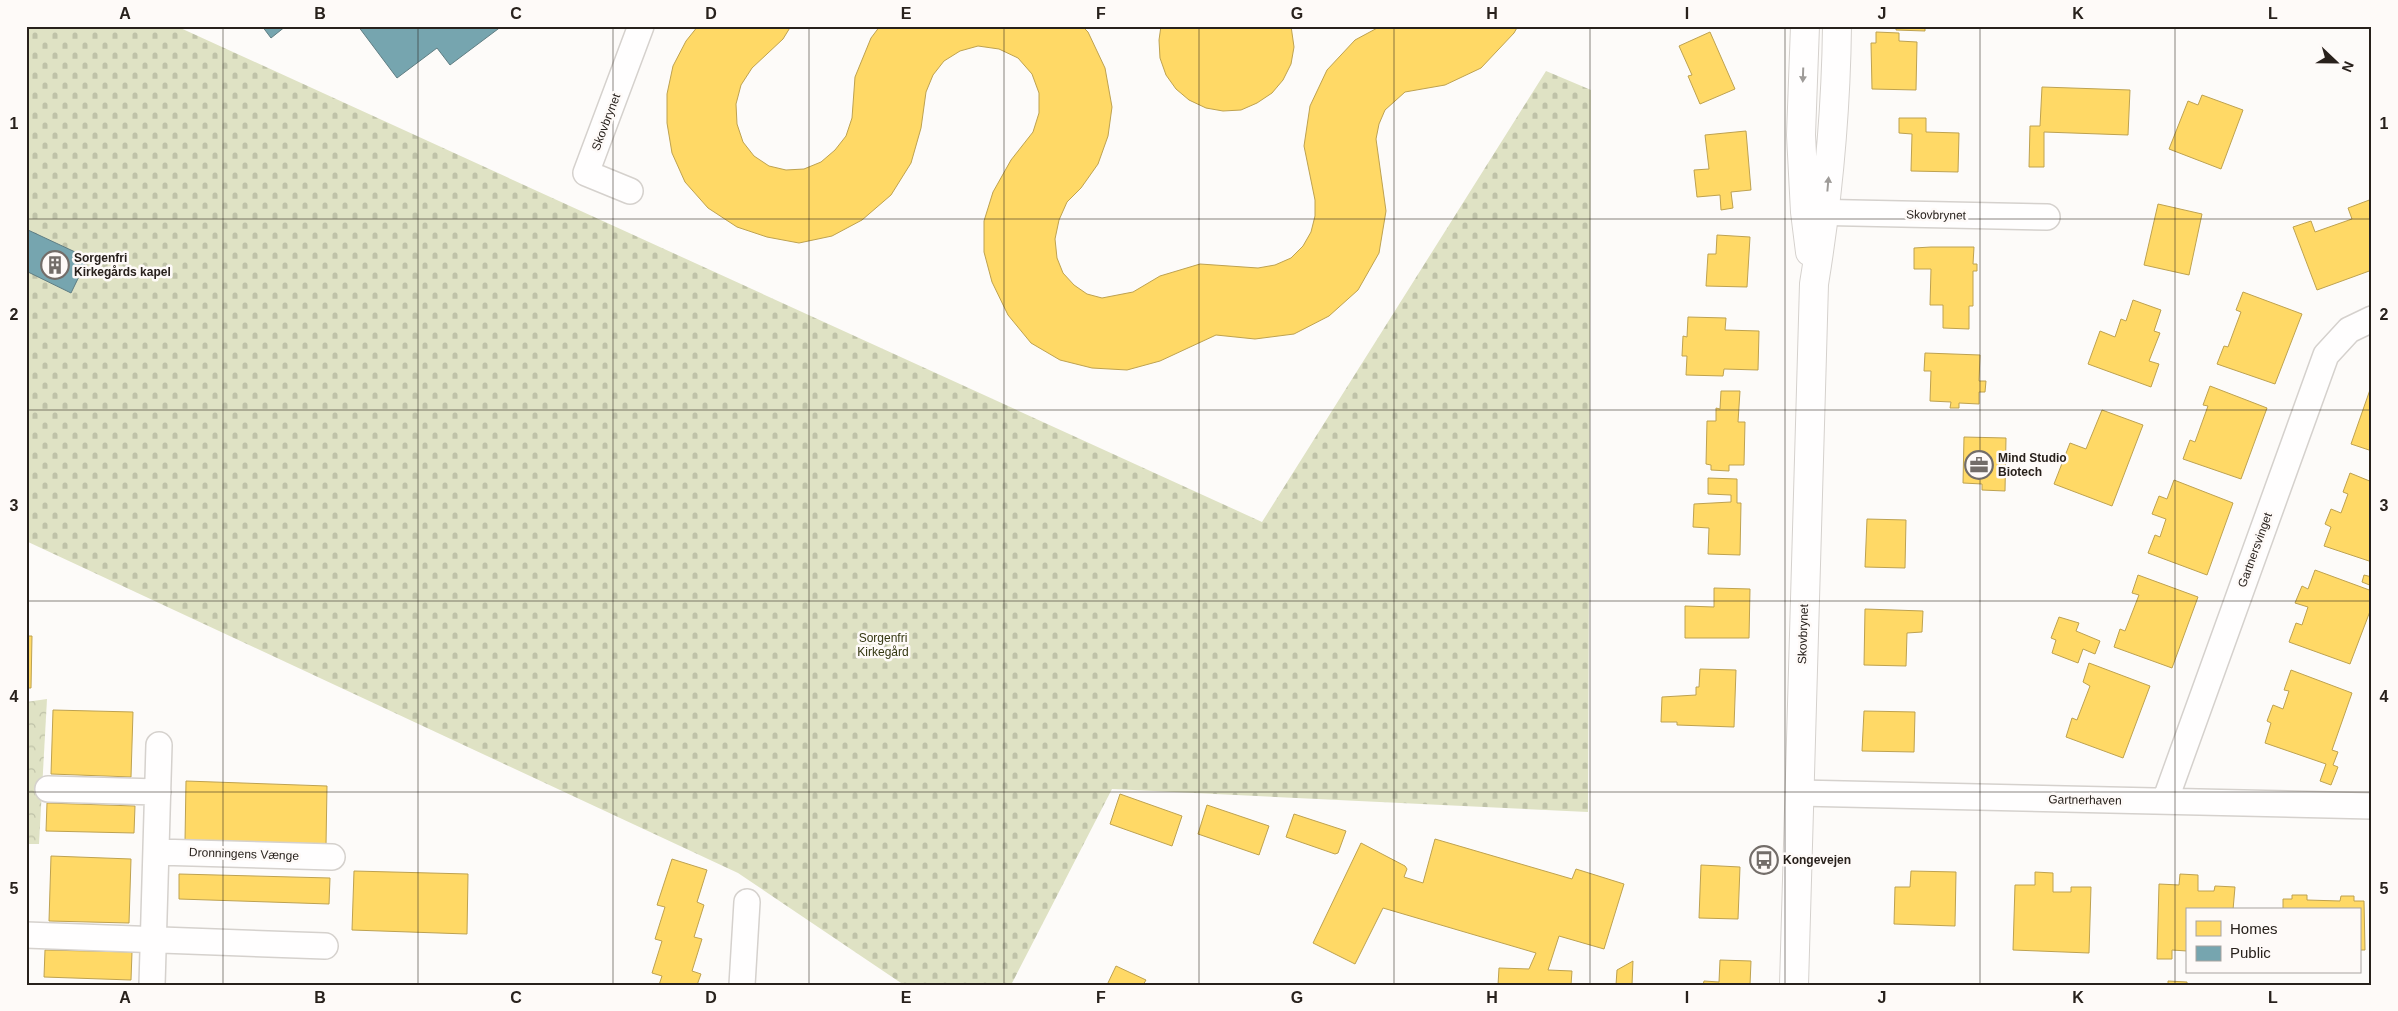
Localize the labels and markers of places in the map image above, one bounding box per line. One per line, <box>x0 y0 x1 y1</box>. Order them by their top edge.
building icon: Sorgenfri Kirkegårds kapel <box>40 250 70 280</box>
place label: Sorgenfri Kirkegårds kapel <box>74 251 171 279</box>
office icon: Mind Studio Biotech <box>1964 450 1994 480</box>
place label: Mind Studio Biotech <box>1998 451 2067 479</box>
bus stop icon: Kongevejen <box>1749 845 1779 875</box>
place label: Kongevejen <box>1783 853 1851 867</box>

